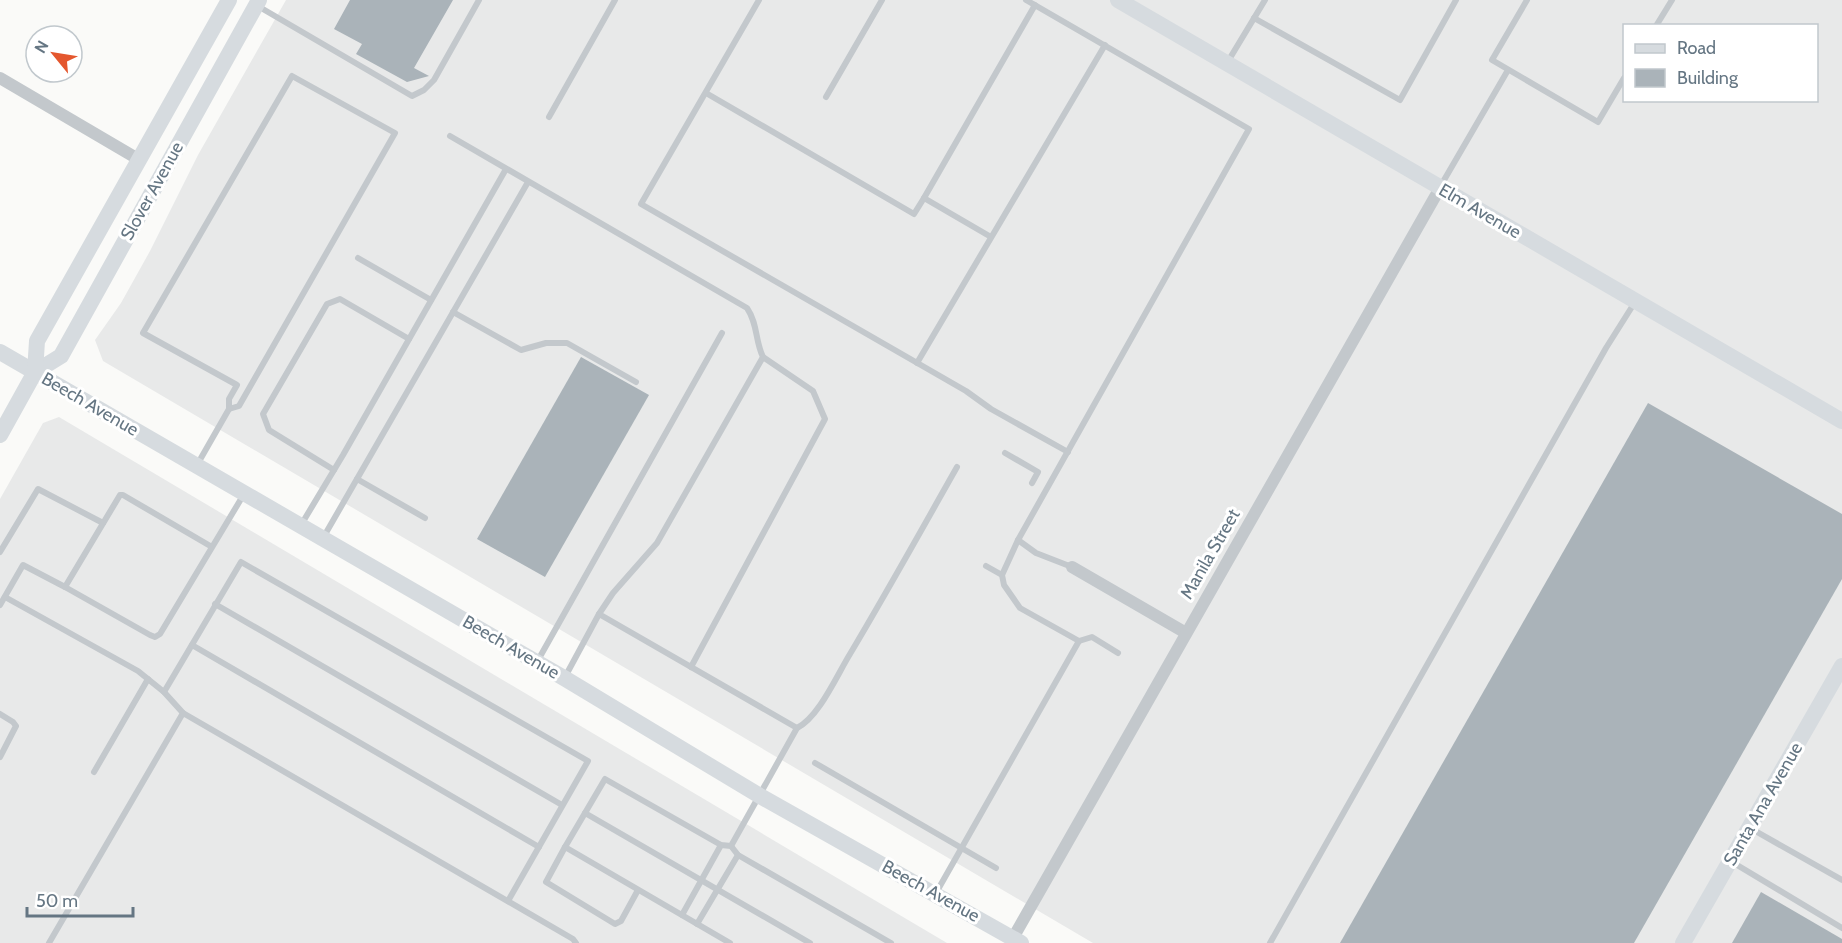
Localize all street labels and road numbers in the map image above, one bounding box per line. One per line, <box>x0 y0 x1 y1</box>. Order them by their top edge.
street label: Slover Avenue <box>116 138 188 244</box>
street label: Elm Avenue <box>1435 179 1525 243</box>
street label: Beech Avenue <box>38 367 142 441</box>
street label: Manila Street <box>1175 505 1245 603</box>
street label: Beech Avenue <box>459 610 563 684</box>
street label: Santa Ana Avenue <box>1719 738 1807 870</box>
street label: Beech Avenue <box>878 855 984 927</box>

